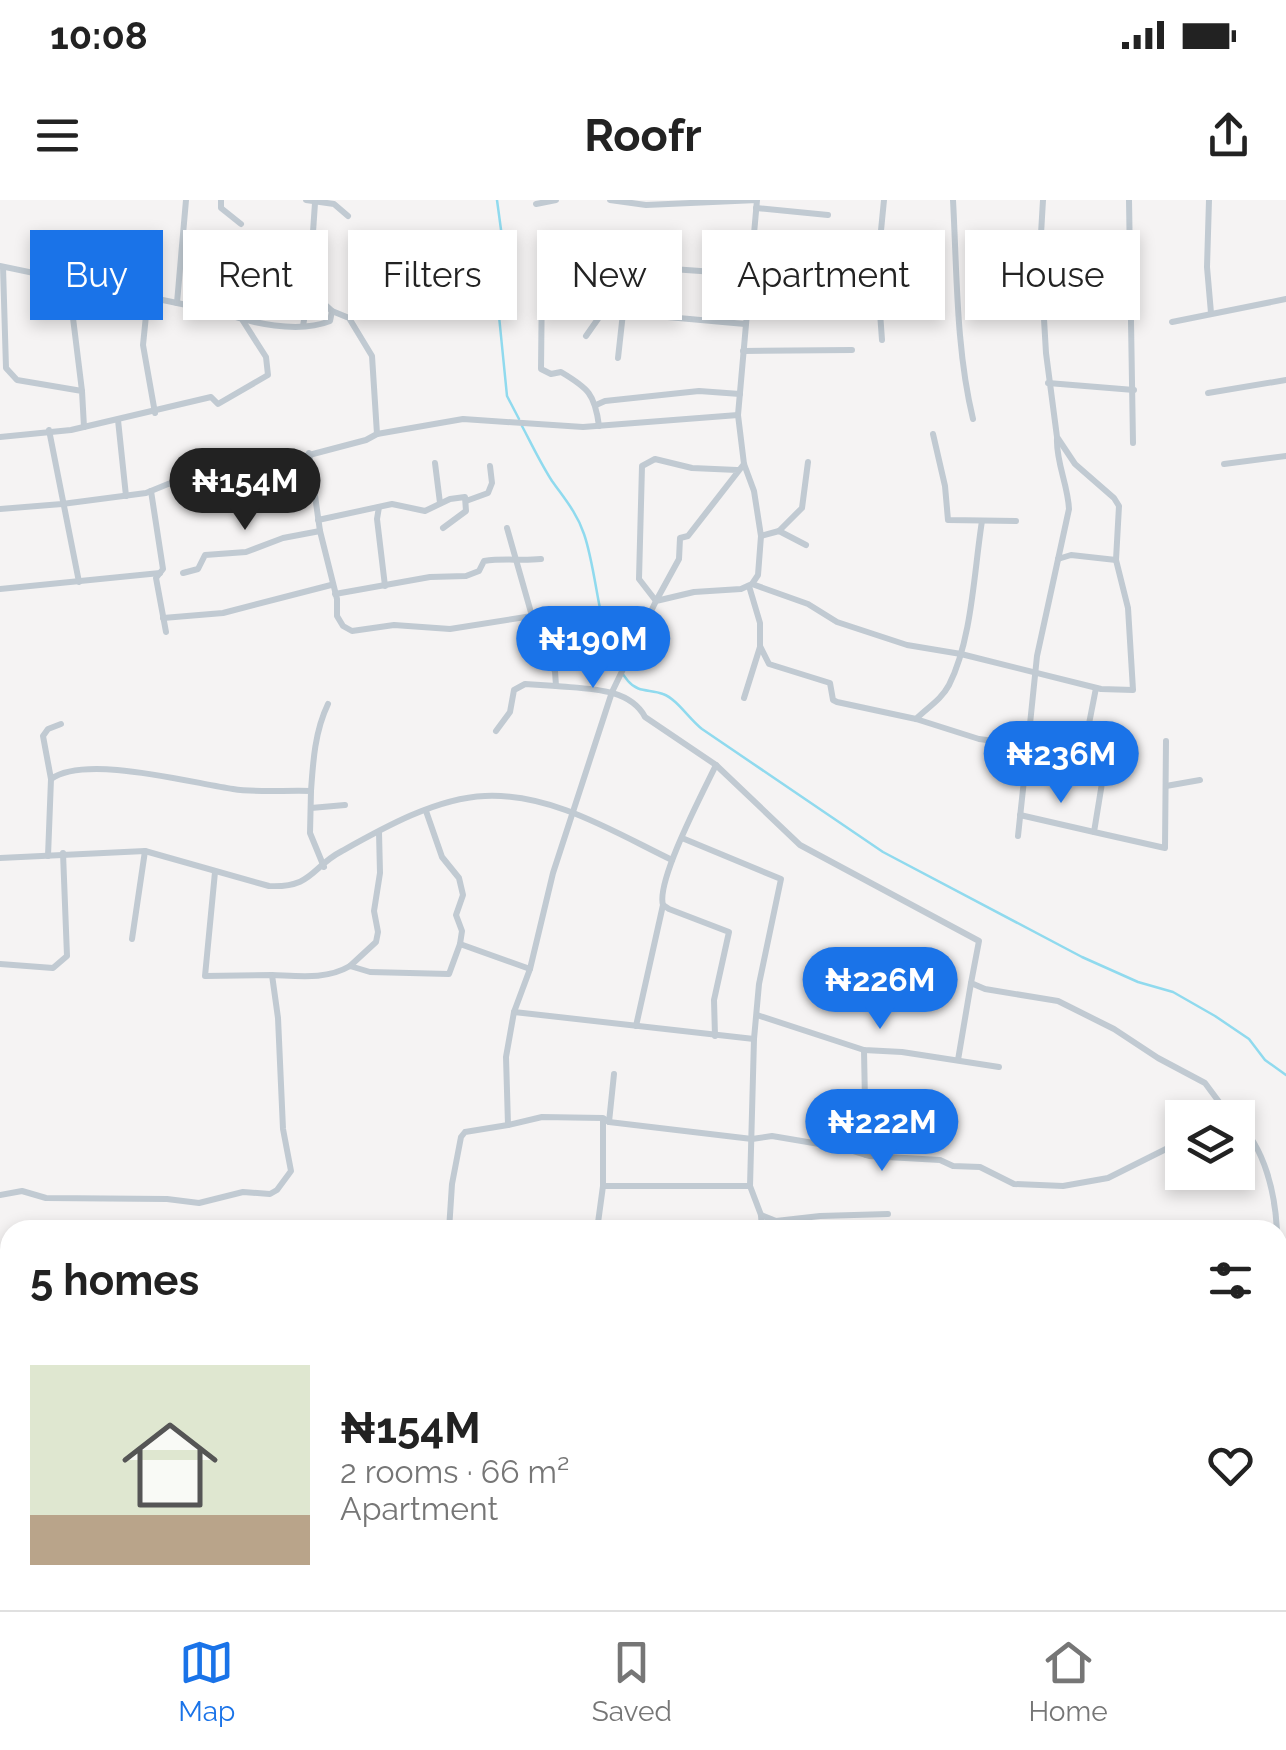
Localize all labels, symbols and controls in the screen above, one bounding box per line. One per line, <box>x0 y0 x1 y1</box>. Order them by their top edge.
text: 10:08 <box>50 13 148 58</box>
icon: menu <box>30 108 85 163</box>
icon: share <box>1201 108 1256 163</box>
text: Roofr <box>584 109 702 162</box>
chip: Buy <box>30 230 163 320</box>
chip: Rent <box>183 230 328 320</box>
chip: Filters <box>348 230 517 320</box>
chip: New <box>537 230 682 320</box>
chip: Apartment <box>702 230 945 320</box>
chip: House <box>965 230 1140 320</box>
pin: ₦154M <box>175 448 315 533</box>
text: ₦154M <box>191 462 299 499</box>
pin: ₦190M <box>523 606 663 691</box>
text: ₦190M <box>538 620 648 657</box>
pin: ₦236M <box>991 721 1131 806</box>
text: ₦236M <box>1006 735 1116 772</box>
pin: ₦226M <box>810 947 950 1032</box>
text: ₦226M <box>825 961 935 998</box>
pin: ₦222M <box>812 1089 952 1174</box>
map controls <box>1165 1100 1255 1190</box>
button: layers <box>1165 1100 1255 1190</box>
text: ₦222M <box>827 1103 937 1140</box>
icon: filters <box>1203 1253 1258 1308</box>
text: 5 homes <box>30 1256 199 1305</box>
text: ₦154M <box>340 1404 481 1453</box>
icon: home <box>110 1405 230 1525</box>
icon: heart <box>1203 1438 1258 1493</box>
text: 2 rooms · 66 m² <box>340 1453 569 1490</box>
text: Apartment <box>340 1490 498 1527</box>
tab: Map <box>178 1635 235 1728</box>
tab: Saved <box>592 1635 672 1728</box>
tab: Home <box>1028 1635 1108 1728</box>

